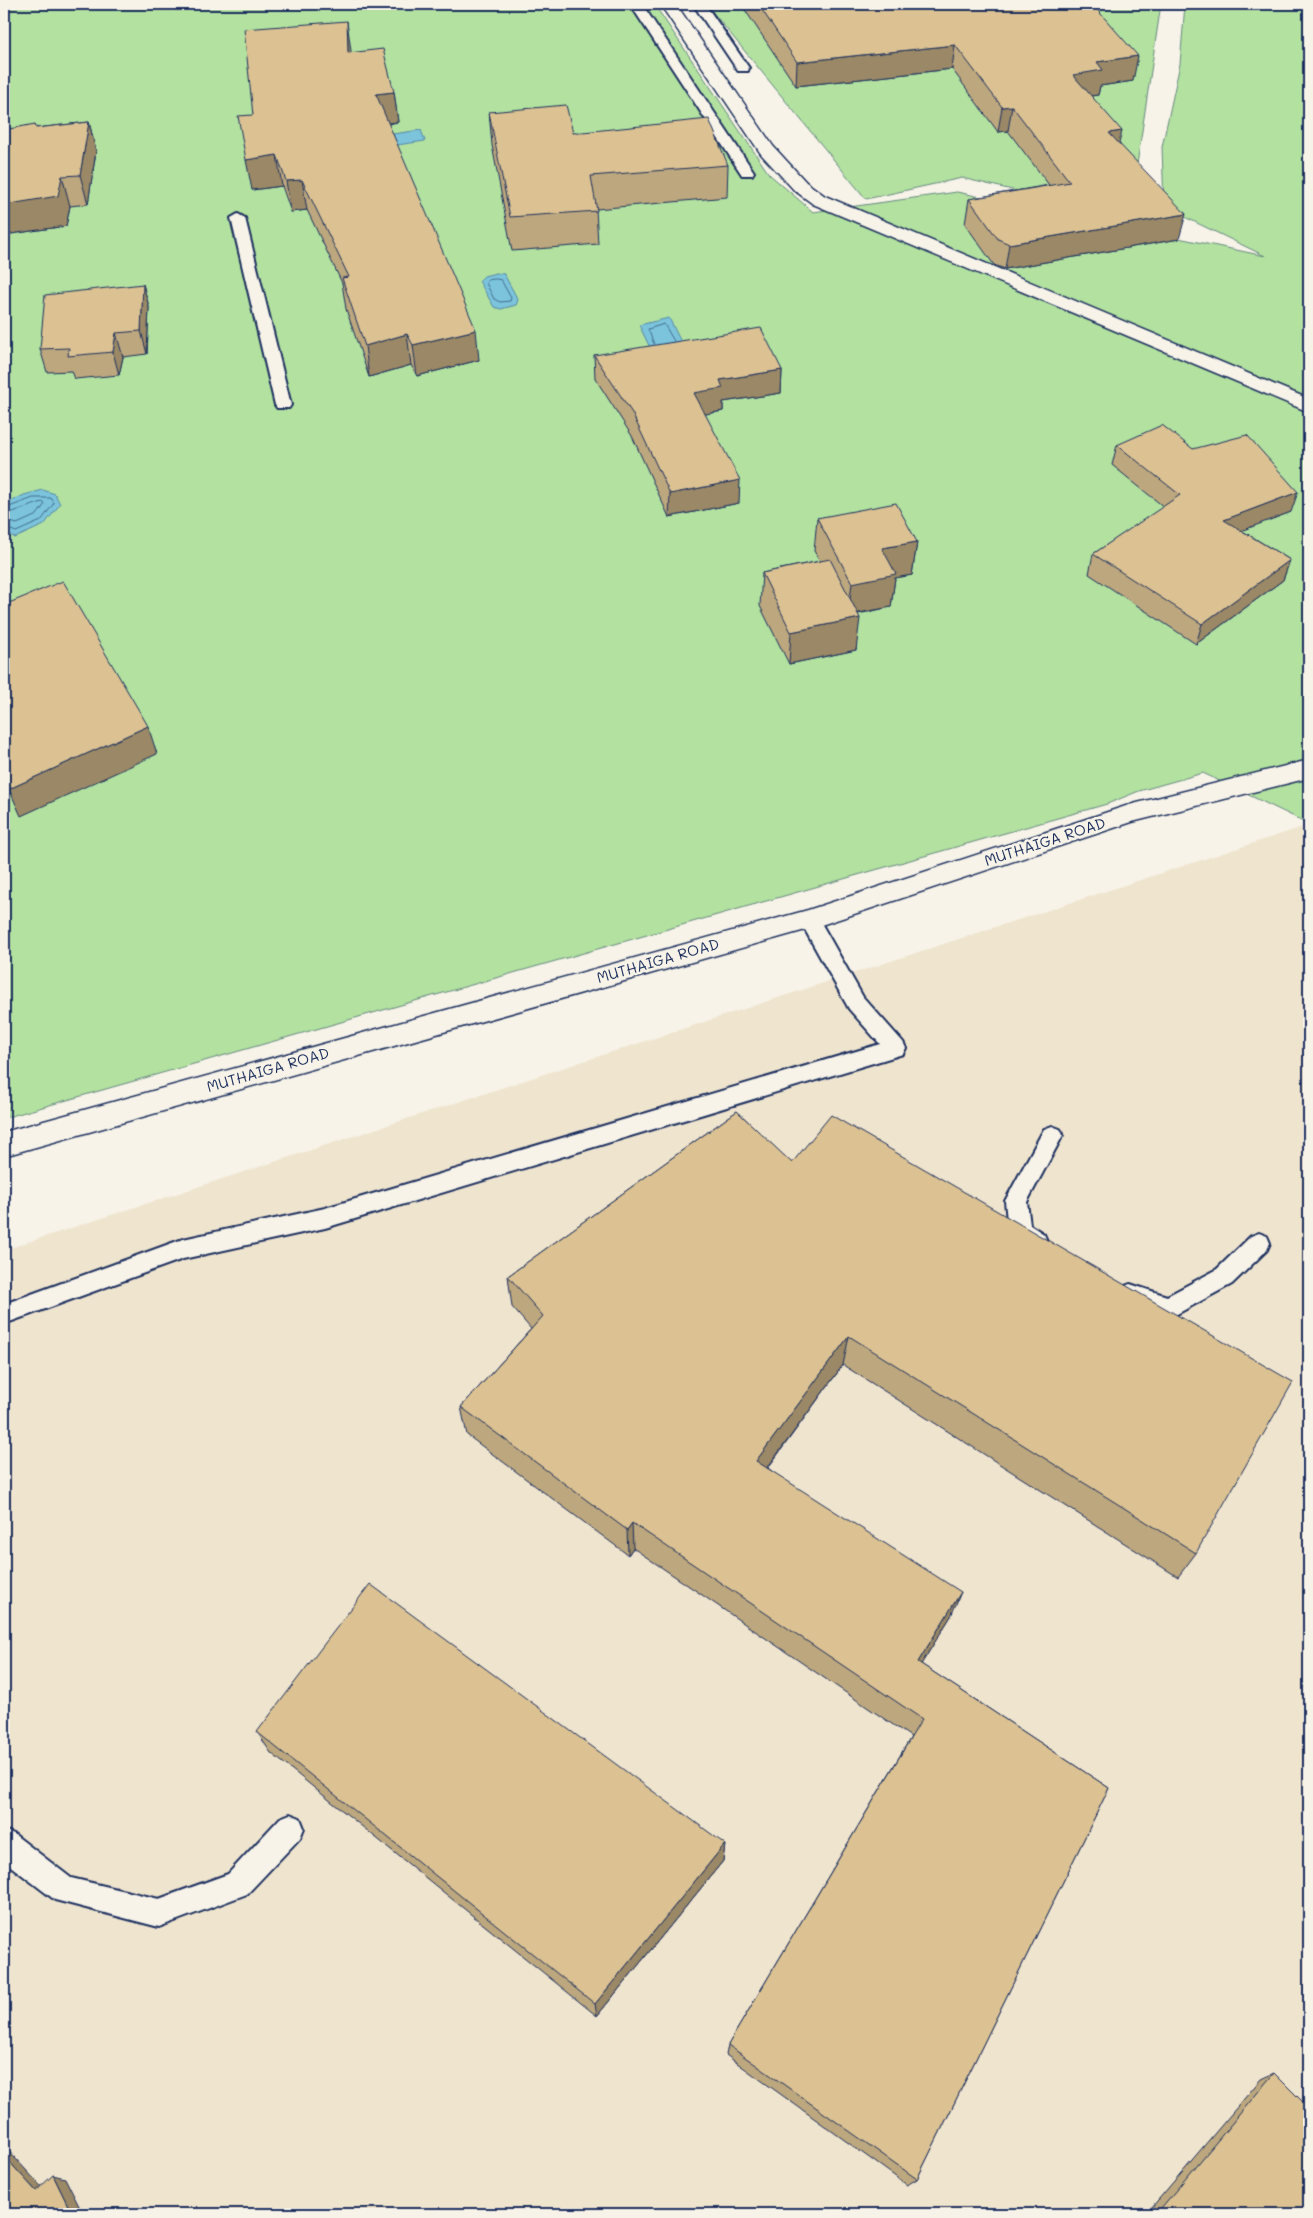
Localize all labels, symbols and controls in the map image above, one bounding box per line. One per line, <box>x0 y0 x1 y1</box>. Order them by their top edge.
street label: MUTHAIGA ROAD <box>981 812 1108 870</box>
street label: MUTHAIGA ROAD <box>594 933 721 987</box>
street label: MUTHAIGA ROAD <box>204 1042 331 1096</box>

